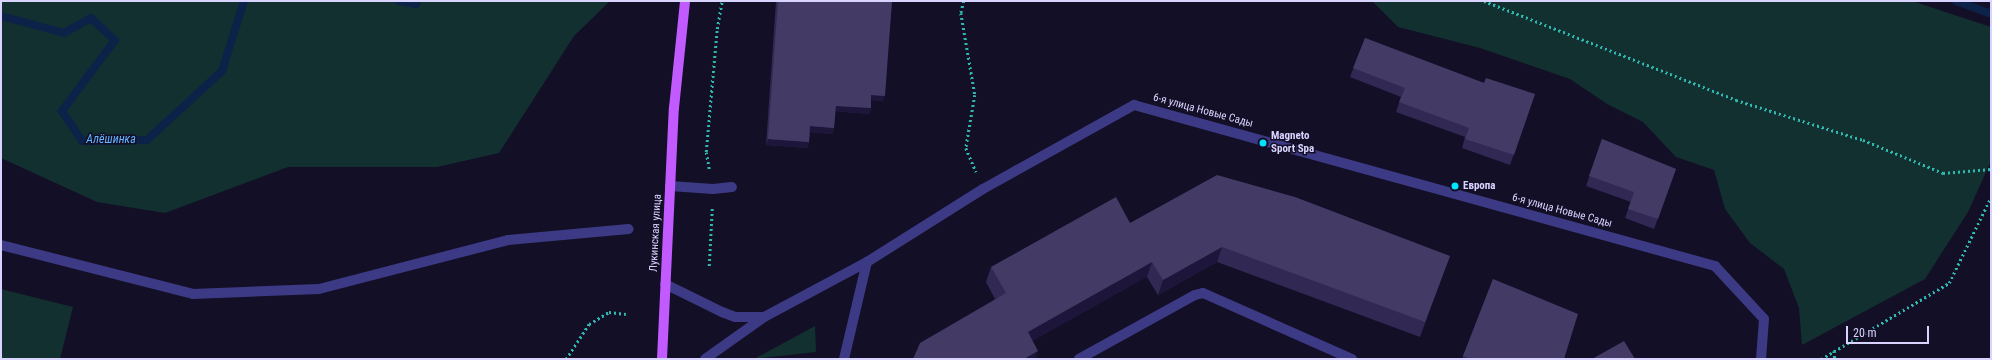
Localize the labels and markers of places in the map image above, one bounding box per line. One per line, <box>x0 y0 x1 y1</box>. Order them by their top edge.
place label: Magneto Sport Spa <box>1271 130 1314 156</box>
marker: Magneto Sport Spa <box>1258 138 1268 148</box>
place label: Европа <box>1463 179 1495 193</box>
marker: Европа <box>1450 181 1460 191</box>

